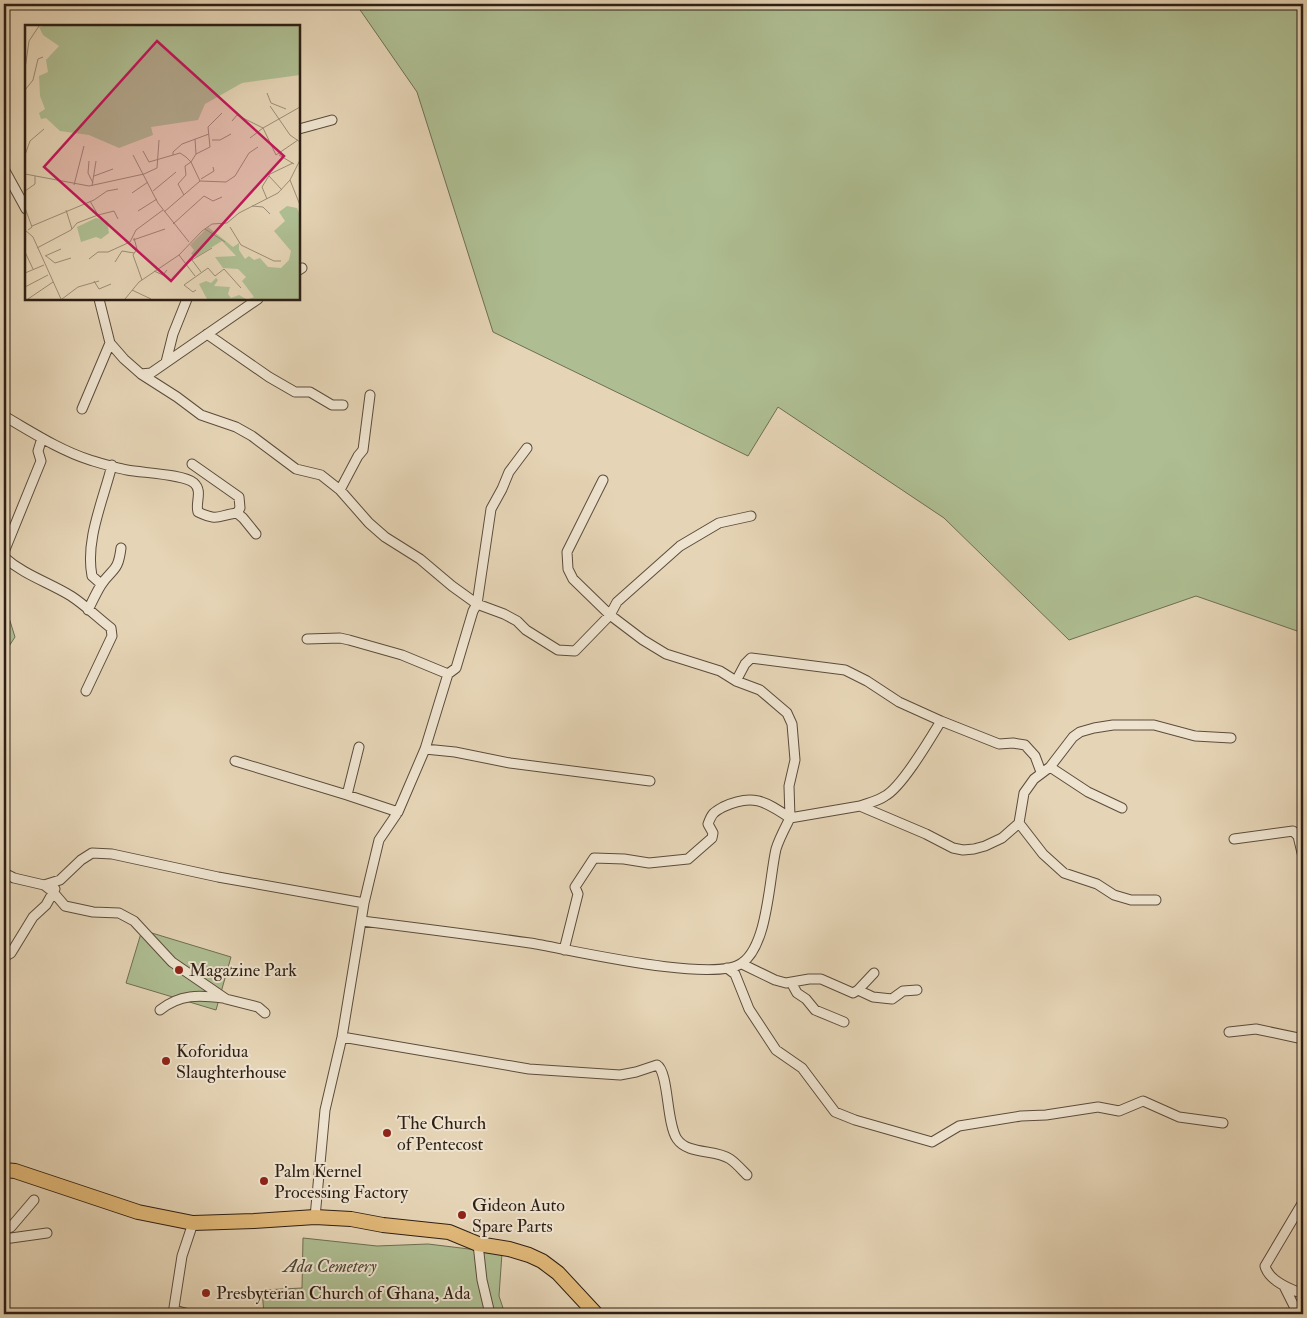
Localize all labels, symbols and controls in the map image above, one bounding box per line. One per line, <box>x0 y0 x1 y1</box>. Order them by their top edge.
inset map <box>25 25 300 300</box>
place label: Magazine Park <box>189 959 297 982</box>
marker: Magazine Park <box>173 964 185 976</box>
place label: Koforidua Slaughterhouse <box>176 1040 287 1084</box>
marker: Koforidua Slaughterhouse <box>160 1055 172 1067</box>
place label: The Church of Pentecost <box>397 1112 487 1156</box>
marker: The Church of Pentecost <box>381 1127 393 1139</box>
place label: Palm Kernel Processing Factory <box>274 1160 409 1204</box>
marker: Palm Kernel Processing Factory <box>258 1175 270 1187</box>
place label: Gideon Auto Spare Parts <box>472 1194 565 1238</box>
marker: Gideon Auto Spare Parts <box>456 1209 468 1221</box>
park label: Ada Cemetery <box>281 1255 378 1278</box>
place label: Presbyterian Church of Ghana, Ada <box>216 1282 471 1305</box>
marker: Presbyterian Church of Ghana, Ada <box>200 1287 212 1299</box>

